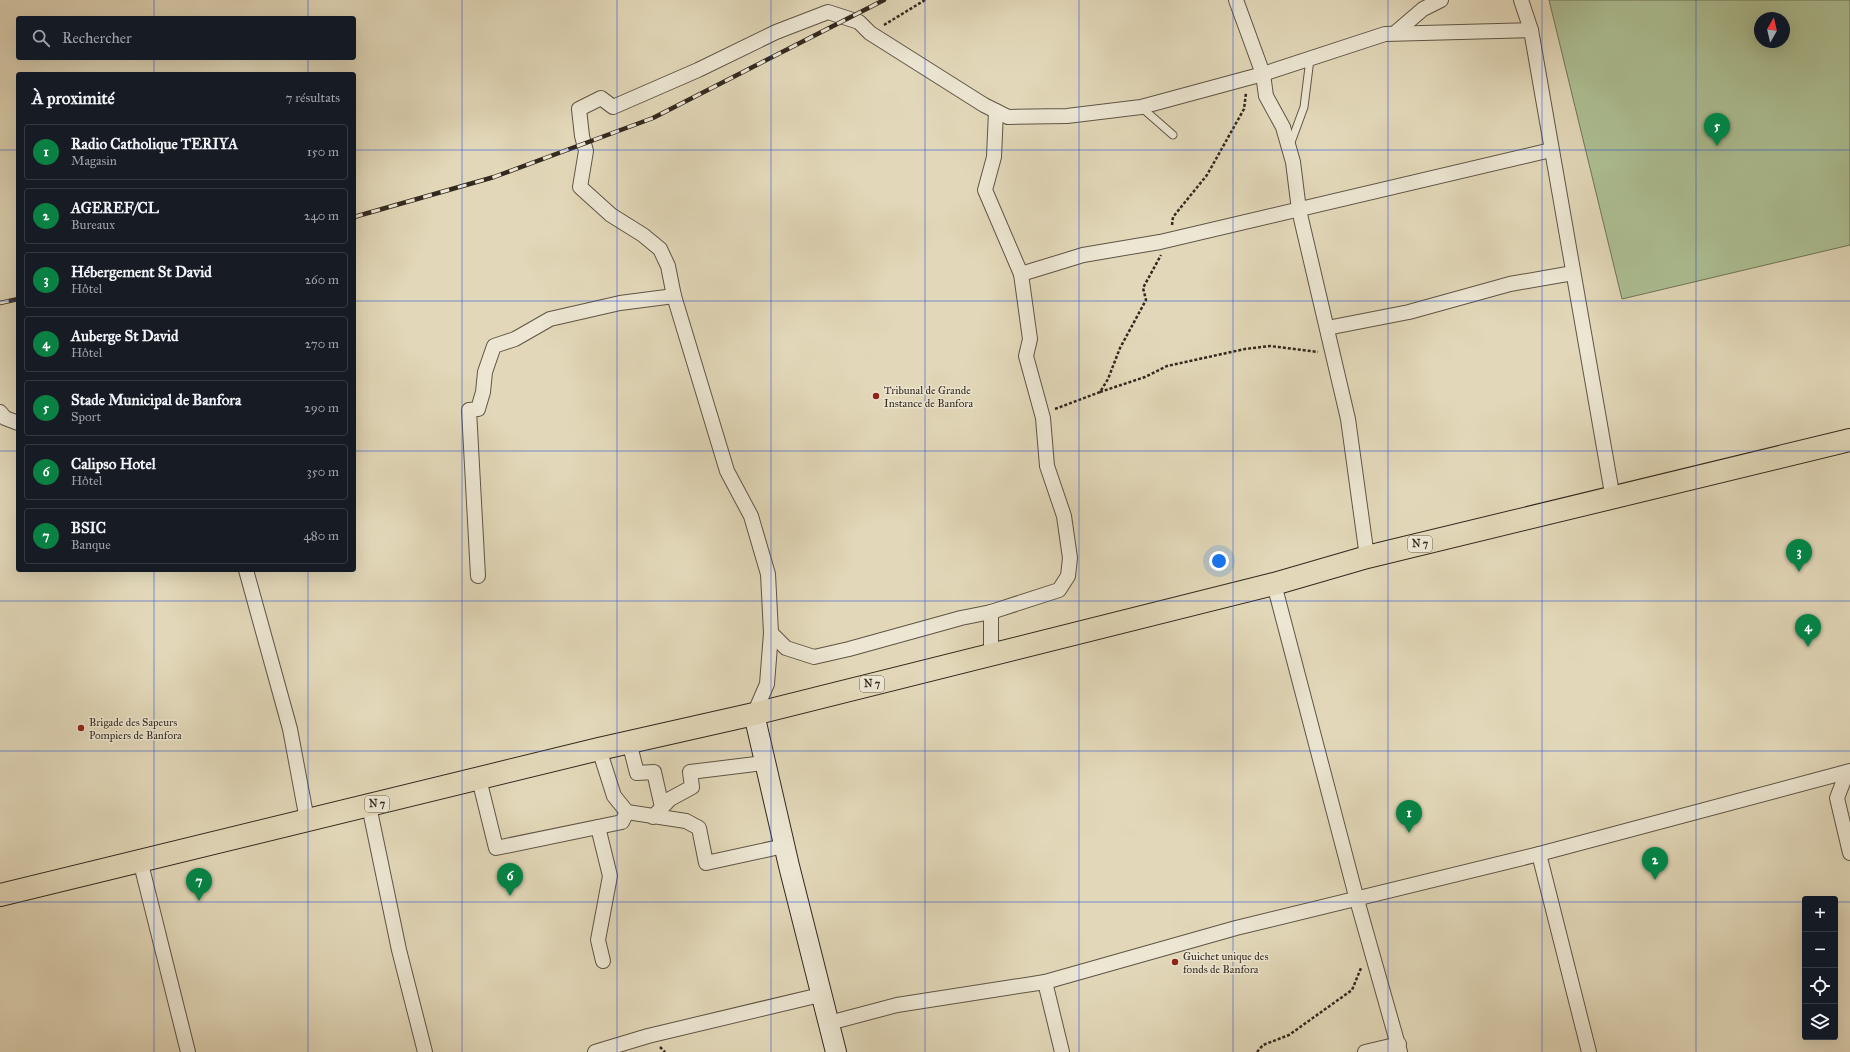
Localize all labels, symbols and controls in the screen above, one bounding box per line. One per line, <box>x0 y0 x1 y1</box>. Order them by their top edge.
north arrow <box>1754 12 1790 48</box>
search box <box>16 16 356 60</box>
icon: search <box>30 27 52 49</box>
text: Rechercher <box>62 29 132 47</box>
text: À proximité <box>32 88 115 109</box>
text: 7 résultats <box>285 90 340 106</box>
pin: 5 <box>1704 113 1730 146</box>
text: Radio Catholique TERIYA <box>71 135 238 153</box>
text: 1 <box>43 144 49 160</box>
text: 150 m <box>307 144 339 160</box>
text: Magasin <box>71 153 117 169</box>
text: AGEREF/CL <box>71 199 159 217</box>
text: 2 <box>43 208 49 224</box>
text: 240 m <box>304 208 339 224</box>
text: Bureaux <box>71 217 115 233</box>
text: Hébergement St David <box>71 263 212 281</box>
text: 3 <box>43 272 49 288</box>
text: 260 m <box>305 272 339 288</box>
text: Hôtel <box>71 281 102 297</box>
text: Auberge St David <box>71 327 179 345</box>
text: 4 <box>42 336 50 352</box>
text: 270 m <box>305 336 339 352</box>
text: Hôtel <box>71 345 102 361</box>
place label: Tribunal de Grande Instance de Banfora <box>884 384 973 410</box>
text: Stade Municipal de Banfora <box>71 391 241 409</box>
marker: Tribunal de Grande Instance de Banfora <box>871 391 881 401</box>
text: 5 <box>43 400 49 416</box>
text: 290 m <box>304 400 339 416</box>
text: Sport <box>71 409 101 425</box>
text: Calipso Hotel <box>71 455 156 473</box>
text: 6 <box>43 464 49 480</box>
text: 350 m <box>306 464 339 480</box>
text: Hôtel <box>71 473 102 489</box>
text: BSIC <box>71 519 106 537</box>
text: 7 <box>43 528 49 544</box>
text: 480 m <box>304 528 339 544</box>
road number: N 7 <box>1408 536 1432 552</box>
text: Banque <box>71 537 111 553</box>
pin: 3 <box>1786 539 1812 572</box>
your location <box>1209 551 1229 571</box>
pin: 4 <box>1795 614 1821 647</box>
road number: N 7 <box>860 676 884 692</box>
place label: Brigade des Sapeurs Pompiers de Banfora <box>89 716 182 742</box>
marker: Brigade des Sapeurs Pompiers de Banfora <box>76 723 86 733</box>
road number: N 7 <box>365 796 389 812</box>
pin: 1 <box>1396 800 1422 833</box>
pin: 2 <box>1642 847 1668 880</box>
pin: 6 <box>497 863 523 896</box>
pin: 7 <box>186 868 212 901</box>
map controls <box>1802 896 1838 1040</box>
button: + <box>1802 896 1838 932</box>
button: − <box>1802 932 1838 968</box>
place label: Guichet unique des fonds de Banfora <box>1183 950 1268 976</box>
marker: Guichet unique des fonds de Banfora <box>1170 957 1180 967</box>
button: locate <box>1802 968 1838 1004</box>
button: layers <box>1802 1004 1838 1040</box>

